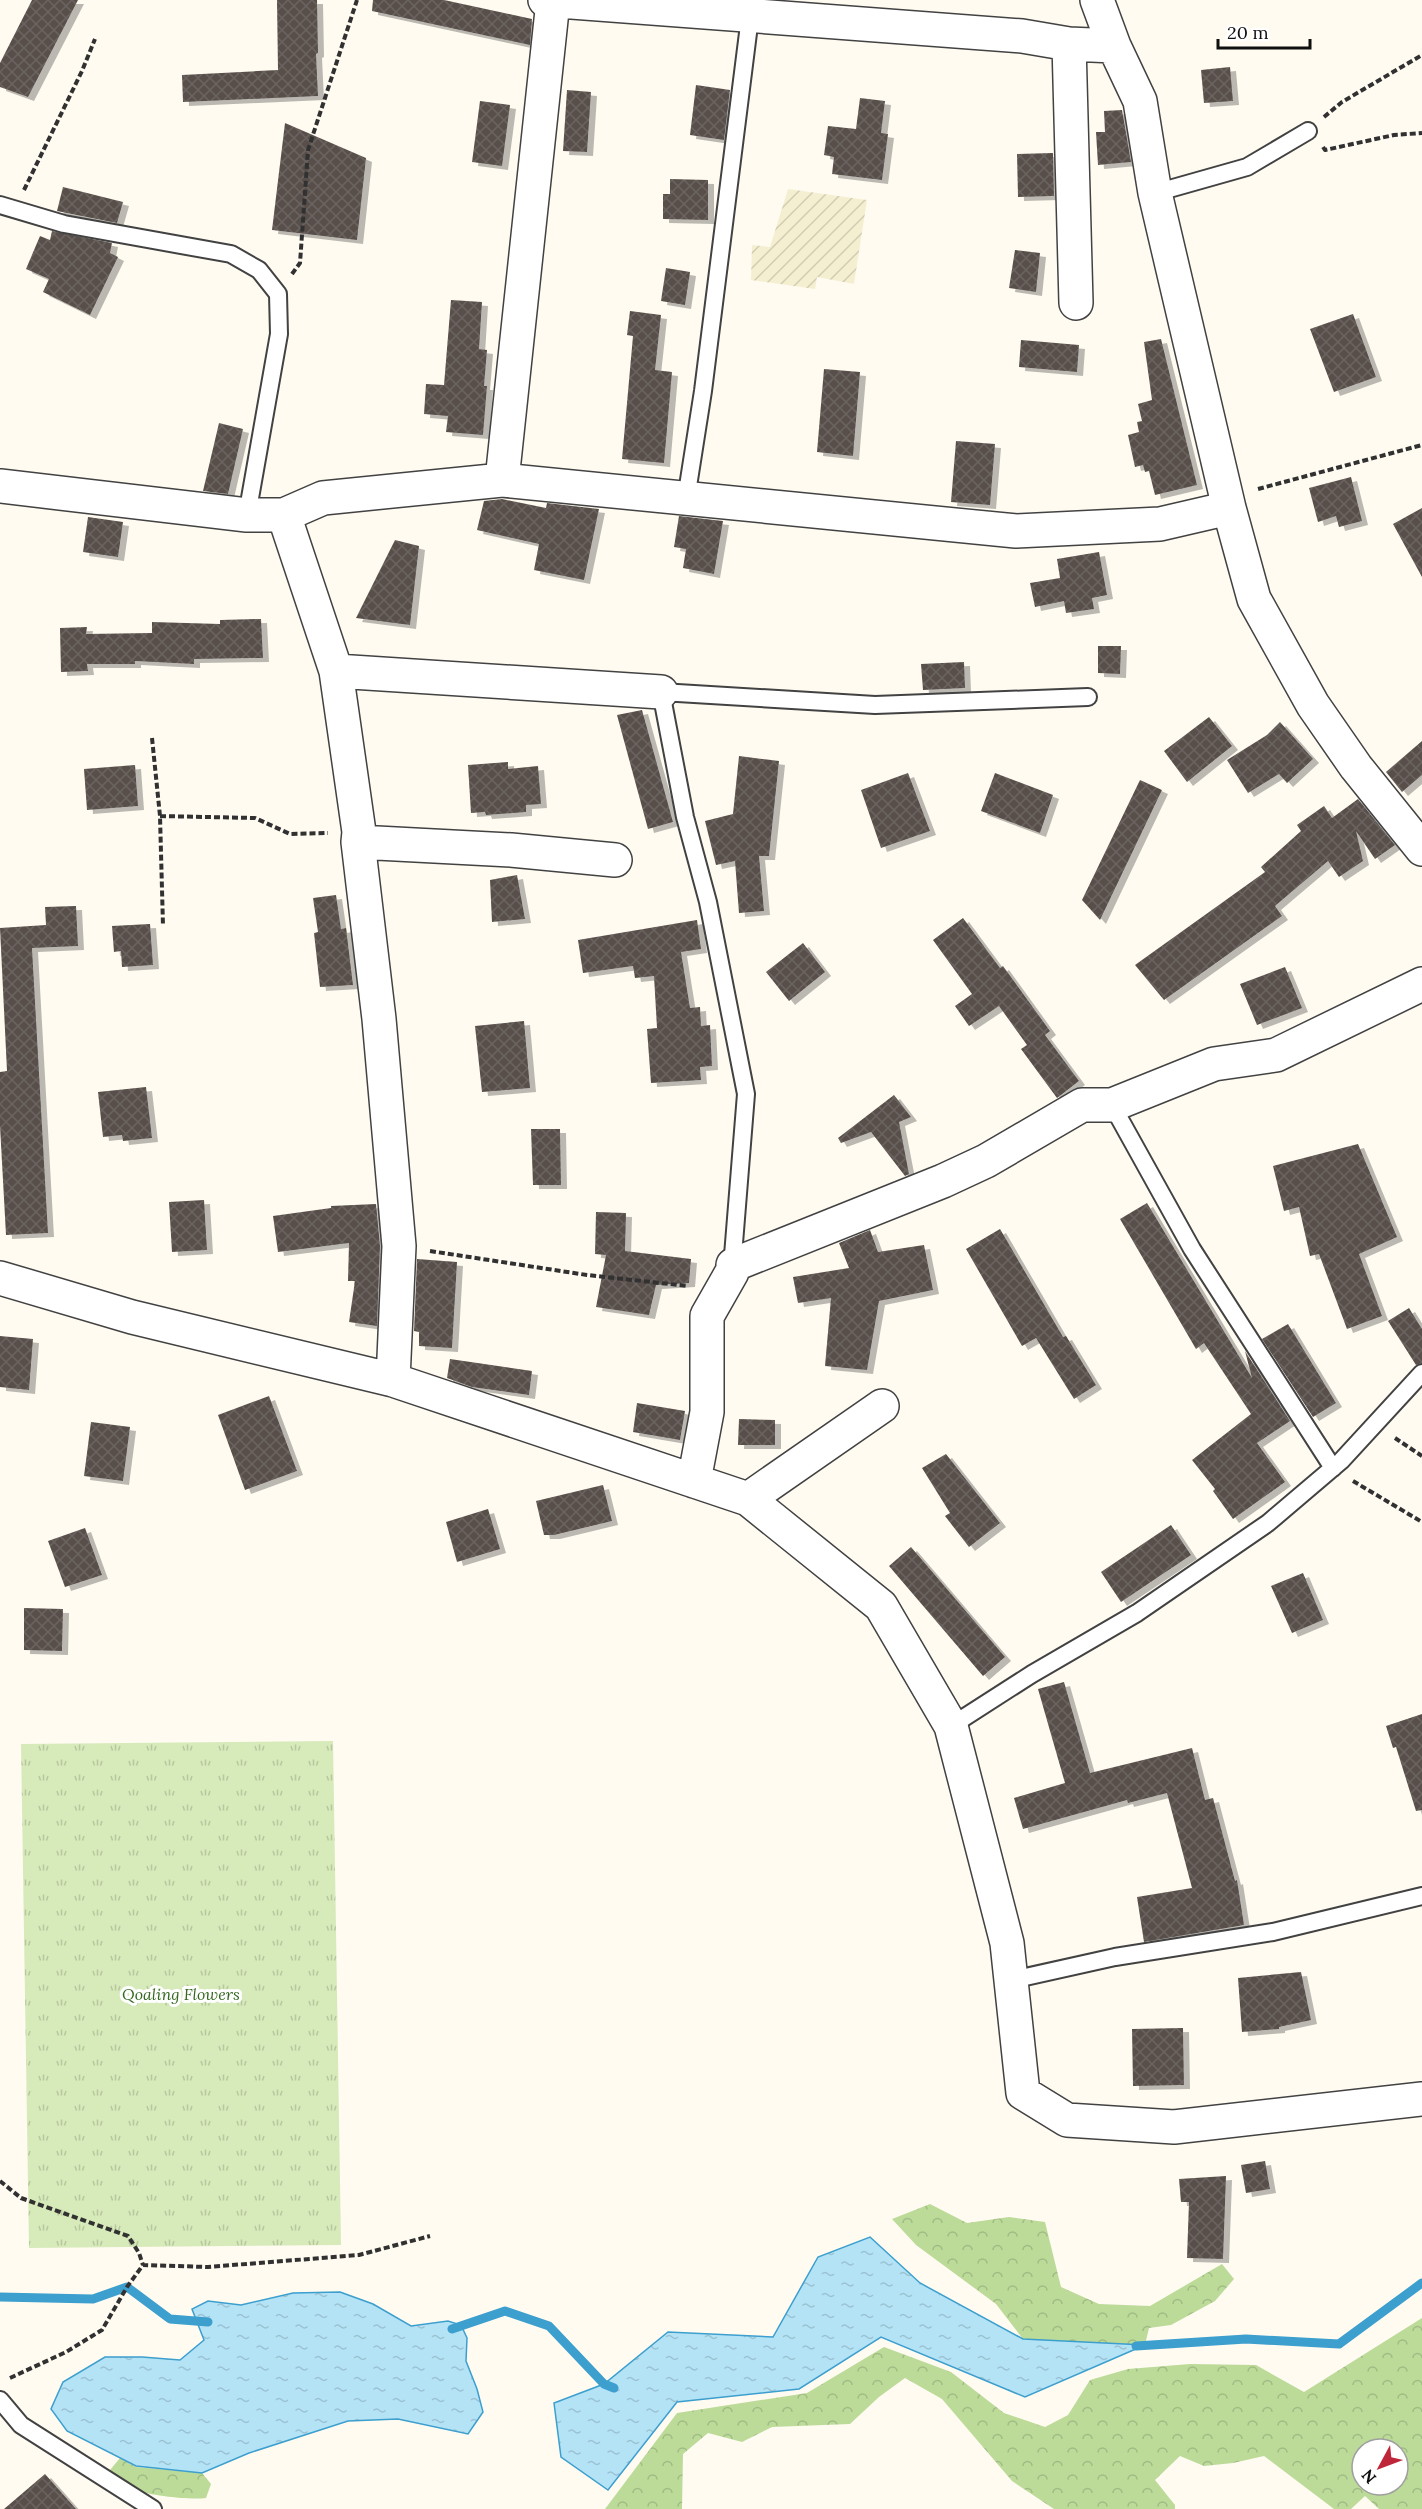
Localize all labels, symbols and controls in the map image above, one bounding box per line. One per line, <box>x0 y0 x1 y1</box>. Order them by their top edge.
scale bar <box>1218 12 1310 50</box>
text: 20 m <box>1227 21 1269 44</box>
park label: Qoaling Flowers <box>122 1984 240 2004</box>
north arrow <box>1350 2437 1410 2497</box>
text: N <box>1357 2466 1380 2488</box>

